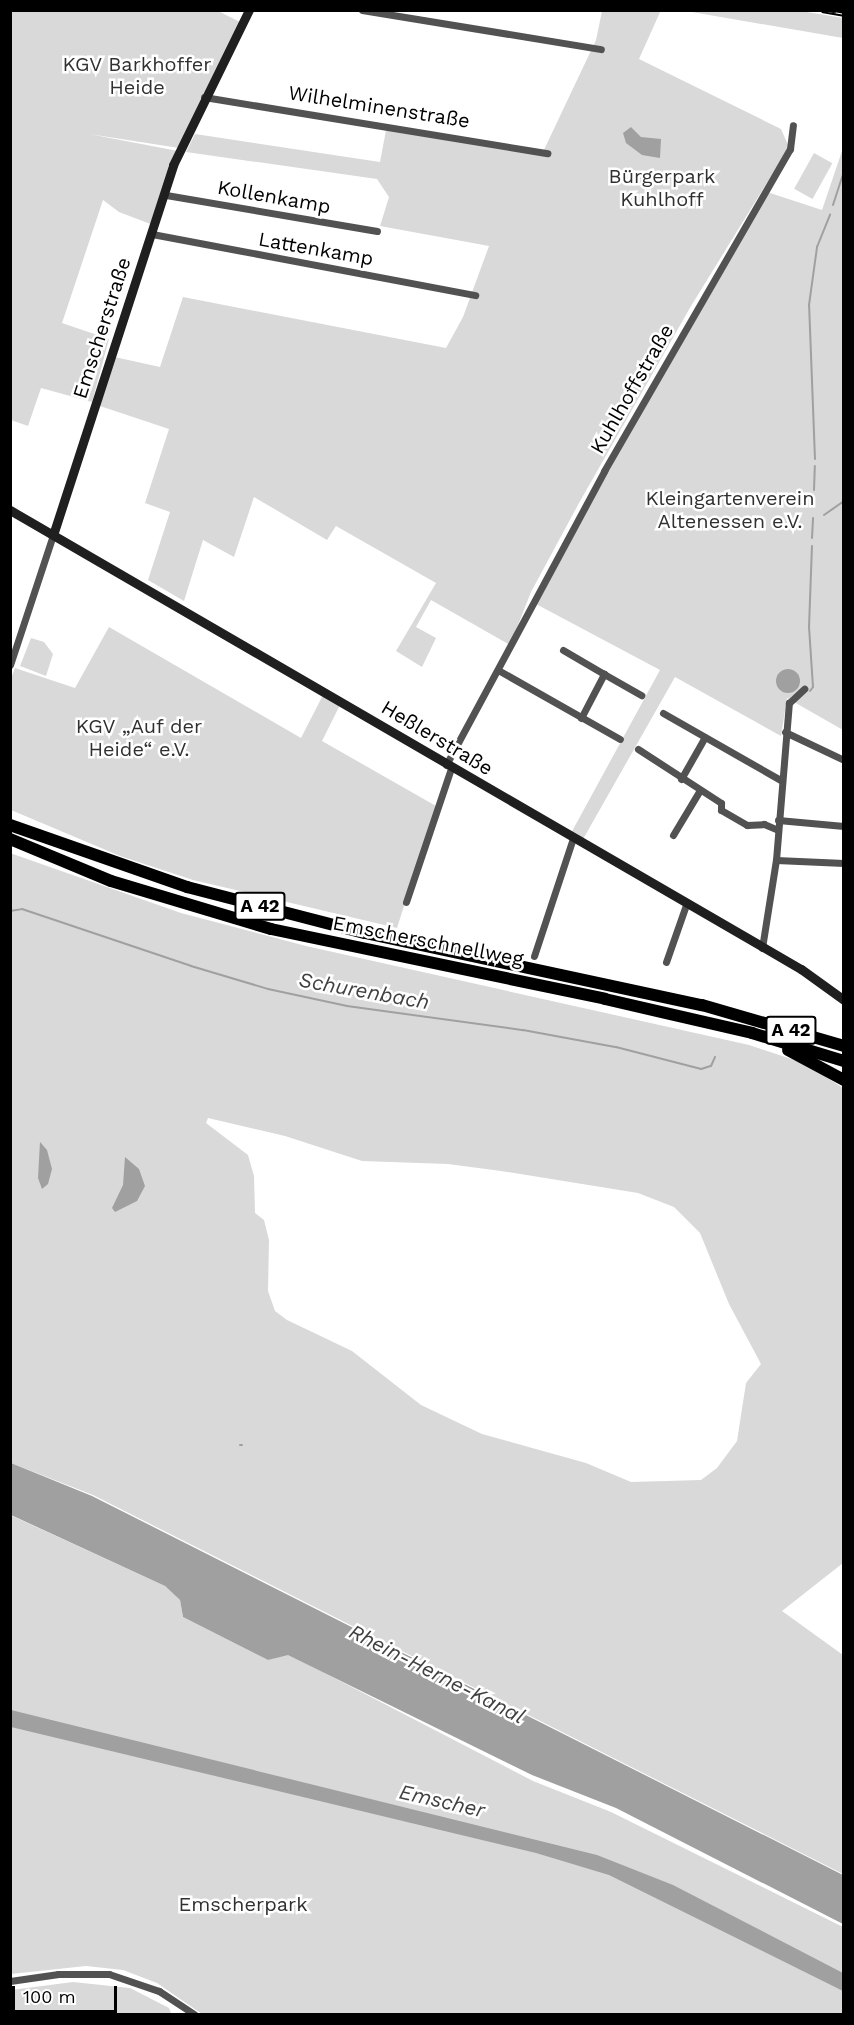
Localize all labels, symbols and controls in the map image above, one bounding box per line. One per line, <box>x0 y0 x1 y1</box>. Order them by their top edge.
park label: KGV Barkhoffer Heide <box>62 52 212 99</box>
street label: Wilhelminenstraße <box>287 81 471 133</box>
park label: Bürgerpark Kuhlhoff <box>609 164 715 211</box>
street label: Kollenkamp <box>216 175 332 219</box>
street label: Lattenkamp <box>257 227 375 271</box>
street label: Emscherstraße <box>68 254 136 402</box>
street label: Kuhlhoffstraße <box>585 320 679 458</box>
park label: Kleingartenverein Altenessen e.V. <box>645 486 815 533</box>
street label: Heßlerstraße <box>377 695 497 781</box>
park label: KGV „Auf der Heide“ e.V. <box>75 714 203 761</box>
road number: A 42 <box>233 891 287 921</box>
street label: Emscherschnellweg <box>331 911 525 971</box>
water label: Schurenbach <box>297 967 431 1015</box>
road number: A 42 <box>764 1015 818 1045</box>
water label: Rhein-Herne-Kanal <box>345 1619 529 1729</box>
water label: Emscher <box>397 1779 487 1823</box>
park label: Emscherpark <box>179 1892 307 1916</box>
scale bar <box>15 1974 120 2012</box>
text: 100 m <box>23 1986 76 2007</box>

